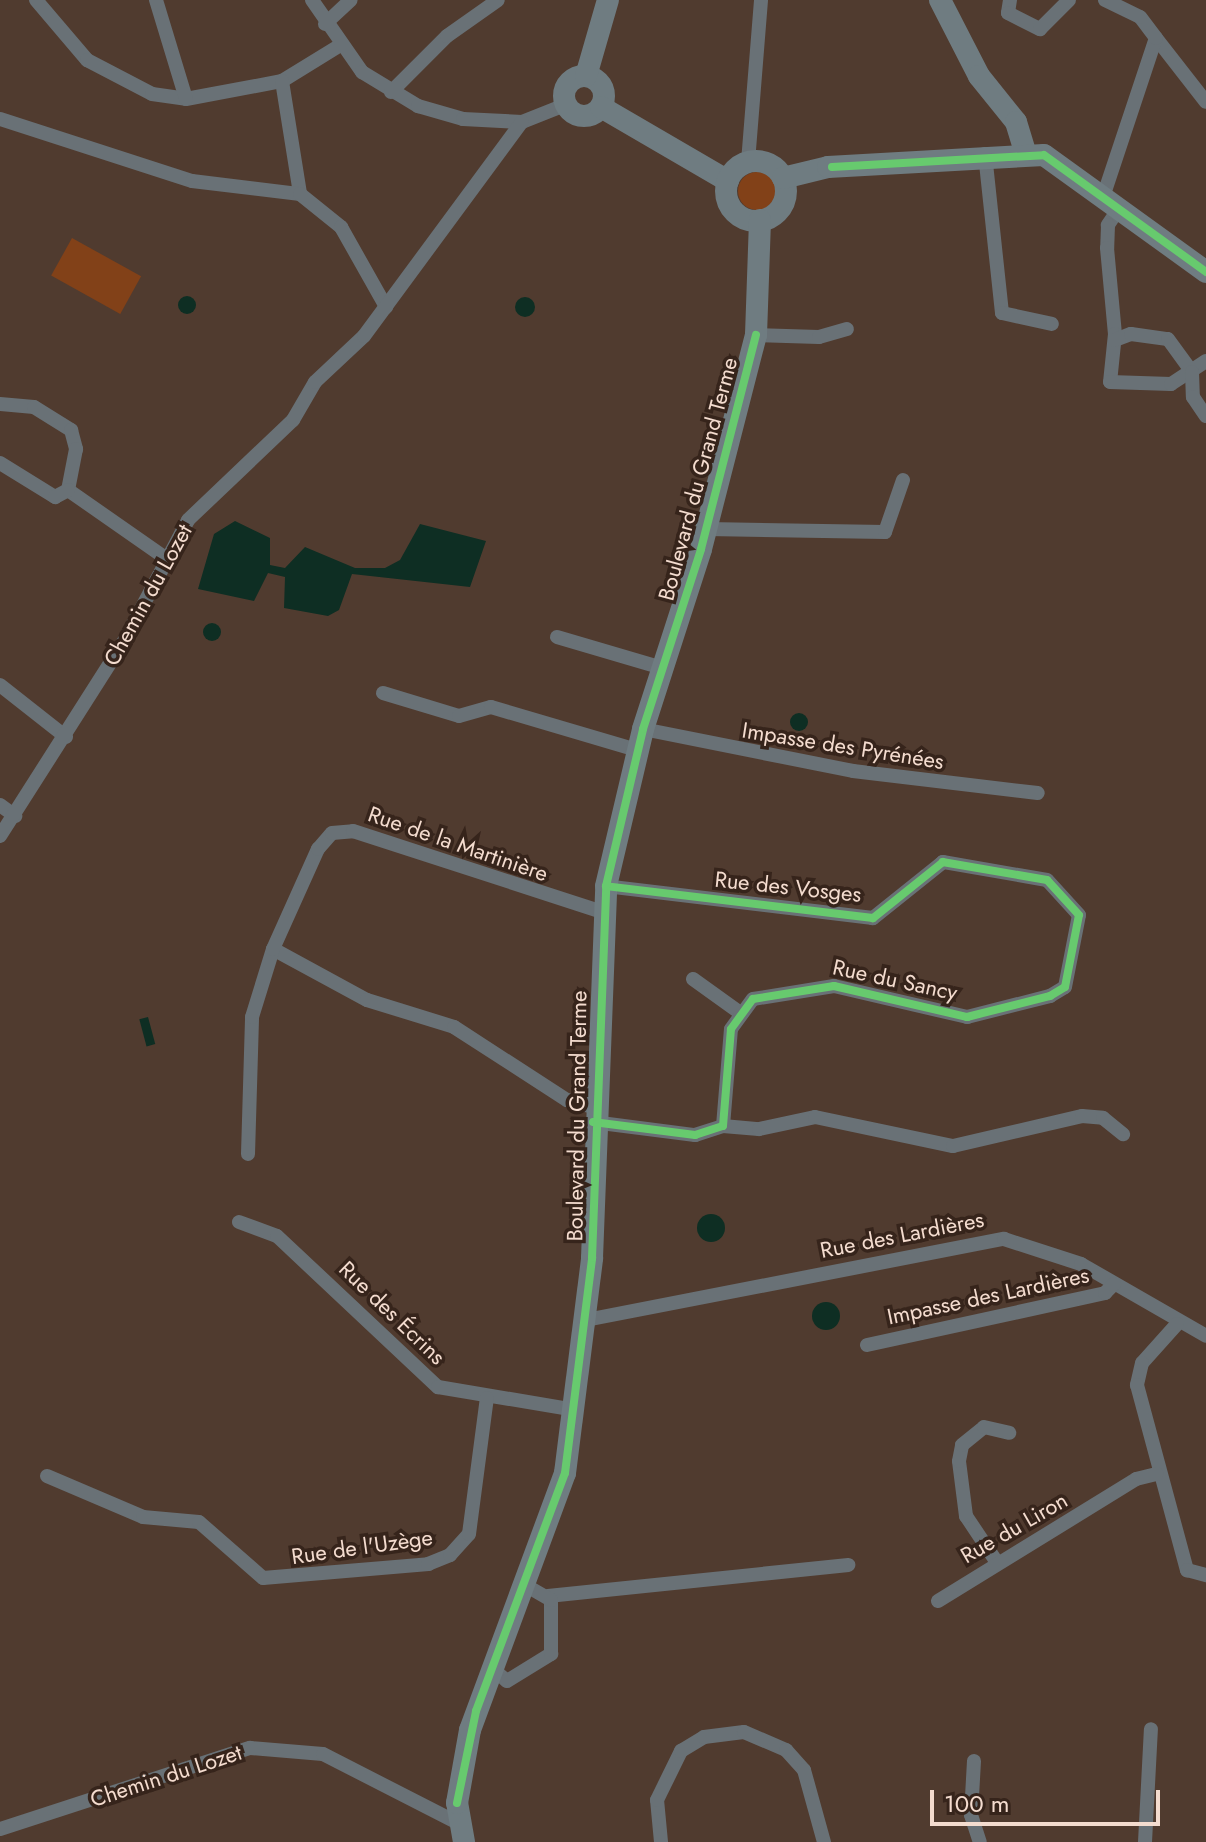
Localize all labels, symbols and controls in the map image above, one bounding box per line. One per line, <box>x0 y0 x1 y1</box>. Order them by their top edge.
street label: Boulevard du Grand Terme <box>653 354 743 604</box>
street label: Chemin du Lozet <box>98 520 198 670</box>
street label: Impasse des Pyrénées <box>740 717 946 775</box>
street label: Rue de la Martinière <box>365 801 551 887</box>
street label: Rue des Vosges <box>713 866 863 908</box>
street label: Rue du Sancy <box>830 954 960 1006</box>
street label: Boulevard du Grand Terme <box>562 990 592 1242</box>
street label: Rue des Lardières <box>818 1206 986 1264</box>
street label: Rue des Écrins <box>333 1256 451 1370</box>
street label: Impasse des Lardières <box>885 1262 1091 1330</box>
street label: Rue du Liron <box>956 1487 1072 1569</box>
street label: Rue de l'Uzège <box>290 1524 434 1570</box>
street label: Chemin du Lozet <box>87 1739 245 1813</box>
scale bar <box>934 1774 1164 1824</box>
text: 100 m <box>944 1786 1010 1821</box>

